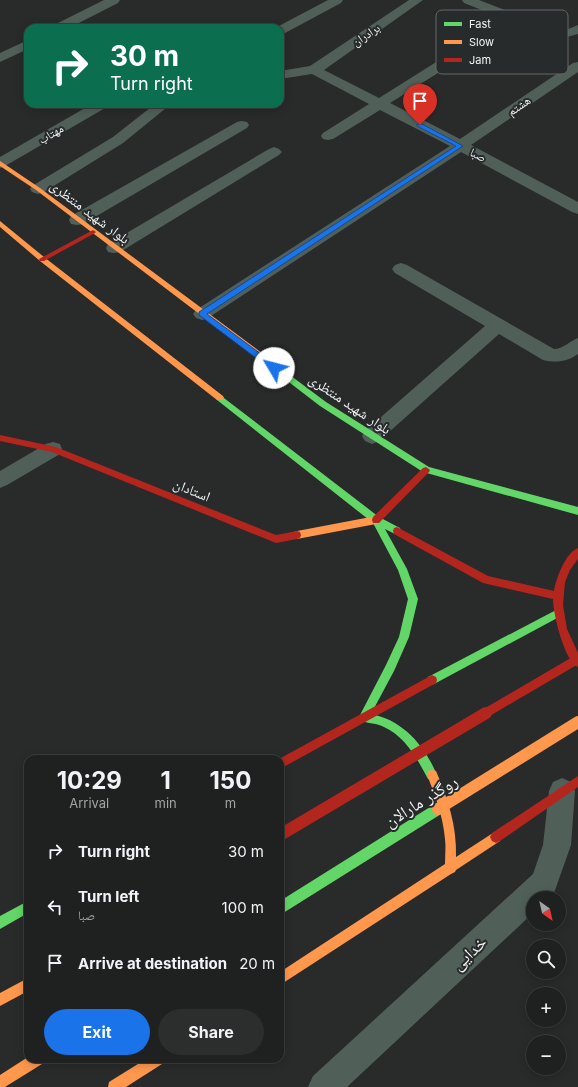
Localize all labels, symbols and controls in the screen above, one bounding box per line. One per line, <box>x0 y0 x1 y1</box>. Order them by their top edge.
legend <box>436 10 568 74</box>
text: Fast <box>469 17 491 31</box>
street label: برادران <box>349 20 383 50</box>
text: Slow <box>469 35 494 49</box>
text: 30 m <box>110 39 179 73</box>
icon: right <box>44 40 96 92</box>
text: Jam <box>469 53 491 67</box>
text: Turn right <box>110 73 193 94</box>
pin <box>403 84 437 125</box>
icon: arrive <box>409 90 431 112</box>
street label: هشتم <box>504 92 534 120</box>
street label: مهتاب <box>35 120 66 147</box>
street label: صبا <box>468 144 489 165</box>
street label: بلوار شهید منتظری <box>47 176 134 248</box>
position arrow <box>253 347 295 389</box>
street label: بلوار شهید منتظری <box>305 370 395 438</box>
street label: استادان <box>171 474 213 506</box>
text: 10:29 <box>57 766 122 795</box>
text: 1 <box>160 766 171 795</box>
text: 150 <box>209 766 251 795</box>
street label: روگذر مارالان <box>381 771 462 832</box>
text: Arrival <box>69 795 109 811</box>
text: min <box>155 795 177 811</box>
text: m <box>225 795 236 811</box>
icon: right <box>44 840 66 862</box>
text: Turn right <box>78 842 150 861</box>
text: 30 m <box>228 842 264 861</box>
text: Turn left <box>78 887 139 906</box>
north arrow <box>526 891 566 931</box>
map controls <box>526 891 566 1075</box>
icon: left <box>44 896 66 918</box>
text: 100 m <box>222 898 264 917</box>
text: صبا <box>78 907 95 923</box>
street label: خدایی <box>447 932 491 975</box>
button: search <box>526 939 566 979</box>
icon: arrive <box>44 952 66 974</box>
text: Arrive at destination <box>78 954 227 973</box>
text: 20 m <box>239 954 275 973</box>
button: + <box>526 987 566 1027</box>
button: Exit <box>44 1009 150 1055</box>
button: Share <box>158 1009 264 1055</box>
button: − <box>526 1035 566 1075</box>

